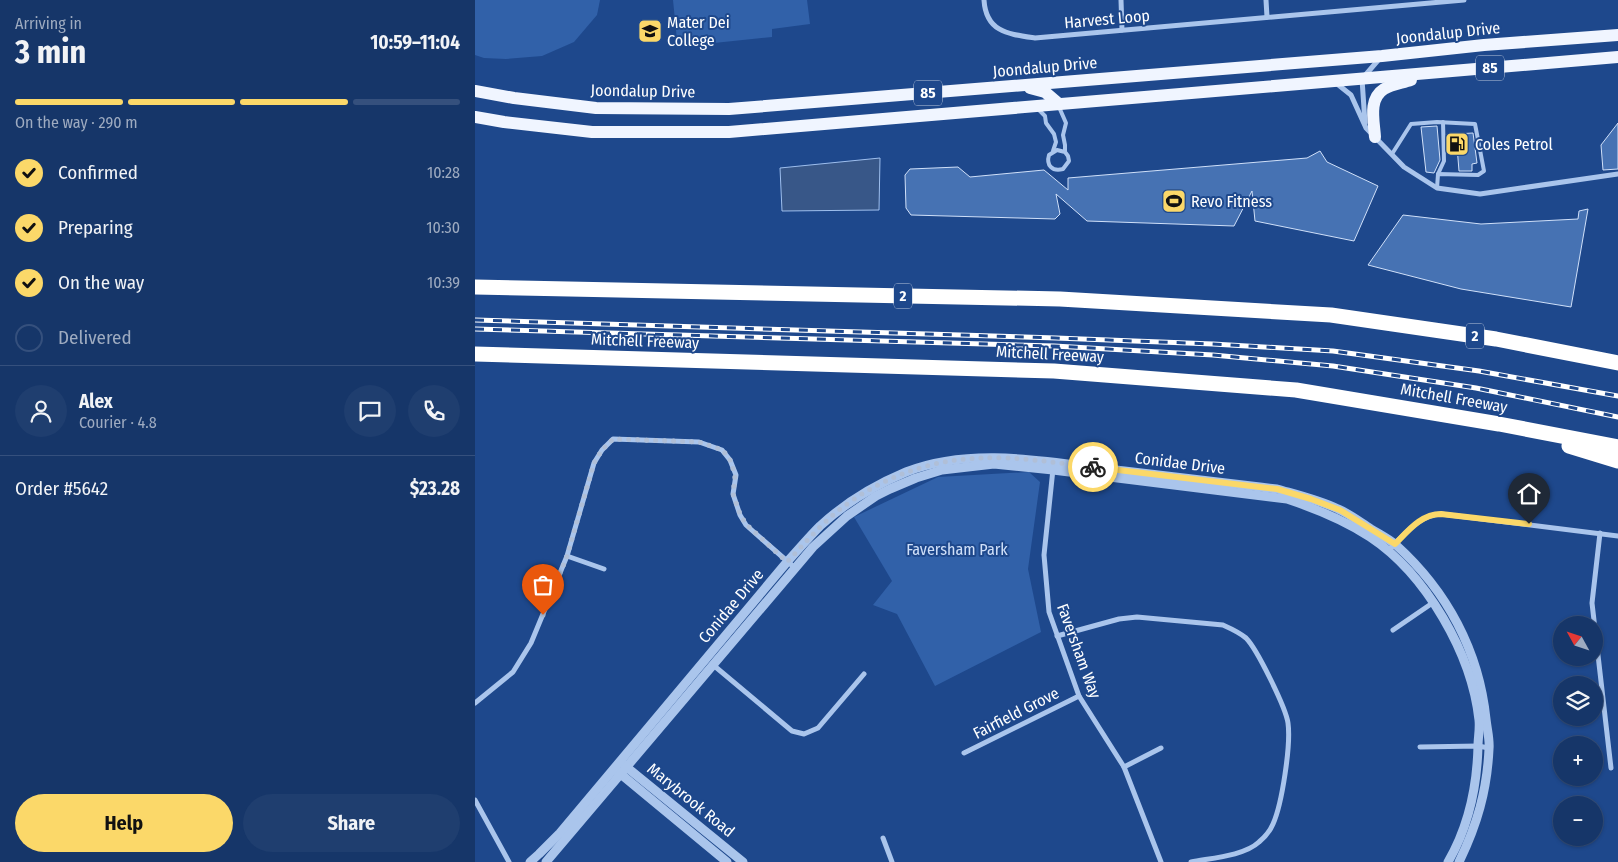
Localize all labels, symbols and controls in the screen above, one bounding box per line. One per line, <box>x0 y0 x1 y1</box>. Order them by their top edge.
street label: Harvest Loop <box>1063 6 1151 32</box>
place label: Mater Dei College <box>667 13 730 50</box>
text: Arriving in <box>15 14 82 33</box>
school or university icon: Mater Dei College <box>637 18 663 44</box>
street label: Joondalup Drive <box>1395 18 1501 48</box>
text: 10:59–11:04 <box>370 31 460 54</box>
text: 3 min <box>15 33 86 71</box>
street label: Joondalup Drive <box>992 53 1098 81</box>
road number: 85 <box>1476 56 1504 80</box>
road number: 85 <box>914 80 942 106</box>
street label: Joondalup Drive <box>591 81 696 101</box>
text: On the way · 290 m <box>15 113 138 132</box>
fuel station icon: Coles Petrol <box>1444 131 1470 157</box>
place label: Coles Petrol <box>1475 135 1553 154</box>
icon: check <box>15 159 43 187</box>
text: Confirmed <box>58 161 138 184</box>
text: 10:28 <box>427 163 460 182</box>
sports icon: Revo Fitness <box>1161 188 1187 214</box>
place label: Revo Fitness <box>1191 192 1272 211</box>
icon: check <box>15 214 43 242</box>
text: Preparing <box>58 216 133 239</box>
text: 10:30 <box>426 218 460 237</box>
icon: check <box>15 269 43 297</box>
text: On the way <box>58 271 144 294</box>
text: 10:39 <box>427 273 460 292</box>
road number: 2 <box>894 284 912 308</box>
road number: 2 <box>1466 324 1484 348</box>
text: Delivered <box>58 326 132 349</box>
street label: Mitchell Freeway <box>591 330 700 352</box>
street label: Mitchell Freeway <box>995 342 1105 366</box>
street label: Mitchell Freeway <box>1399 379 1510 417</box>
button: person <box>15 385 67 437</box>
button: chat <box>344 385 396 437</box>
button: phone <box>408 385 460 437</box>
text: Alex <box>79 390 113 413</box>
text: Courier · 4.8 <box>79 413 157 432</box>
courier <box>1068 442 1118 492</box>
street label: Conidae Drive <box>1134 448 1226 478</box>
icon: bike <box>1079 453 1107 481</box>
pin <box>1508 473 1550 524</box>
text: Order #5642 <box>15 477 108 500</box>
text: $23.28 <box>410 477 460 500</box>
icon: home <box>1515 480 1543 508</box>
park label: Faversham Park <box>906 540 1008 559</box>
pin <box>522 564 564 615</box>
street label: Conidae Drive <box>695 565 767 647</box>
icon: bag <box>529 571 557 599</box>
street label: Faversham Way <box>1053 601 1105 702</box>
north arrow <box>1553 616 1603 666</box>
map controls <box>1553 616 1603 846</box>
button: layers <box>1553 676 1603 726</box>
street label: Fairfield Grove <box>970 683 1062 743</box>
button: + <box>1553 736 1603 786</box>
street label: Marybrook Road <box>644 759 738 841</box>
button: Help <box>15 794 233 852</box>
button: Share <box>243 794 460 852</box>
button: − <box>1553 796 1603 846</box>

